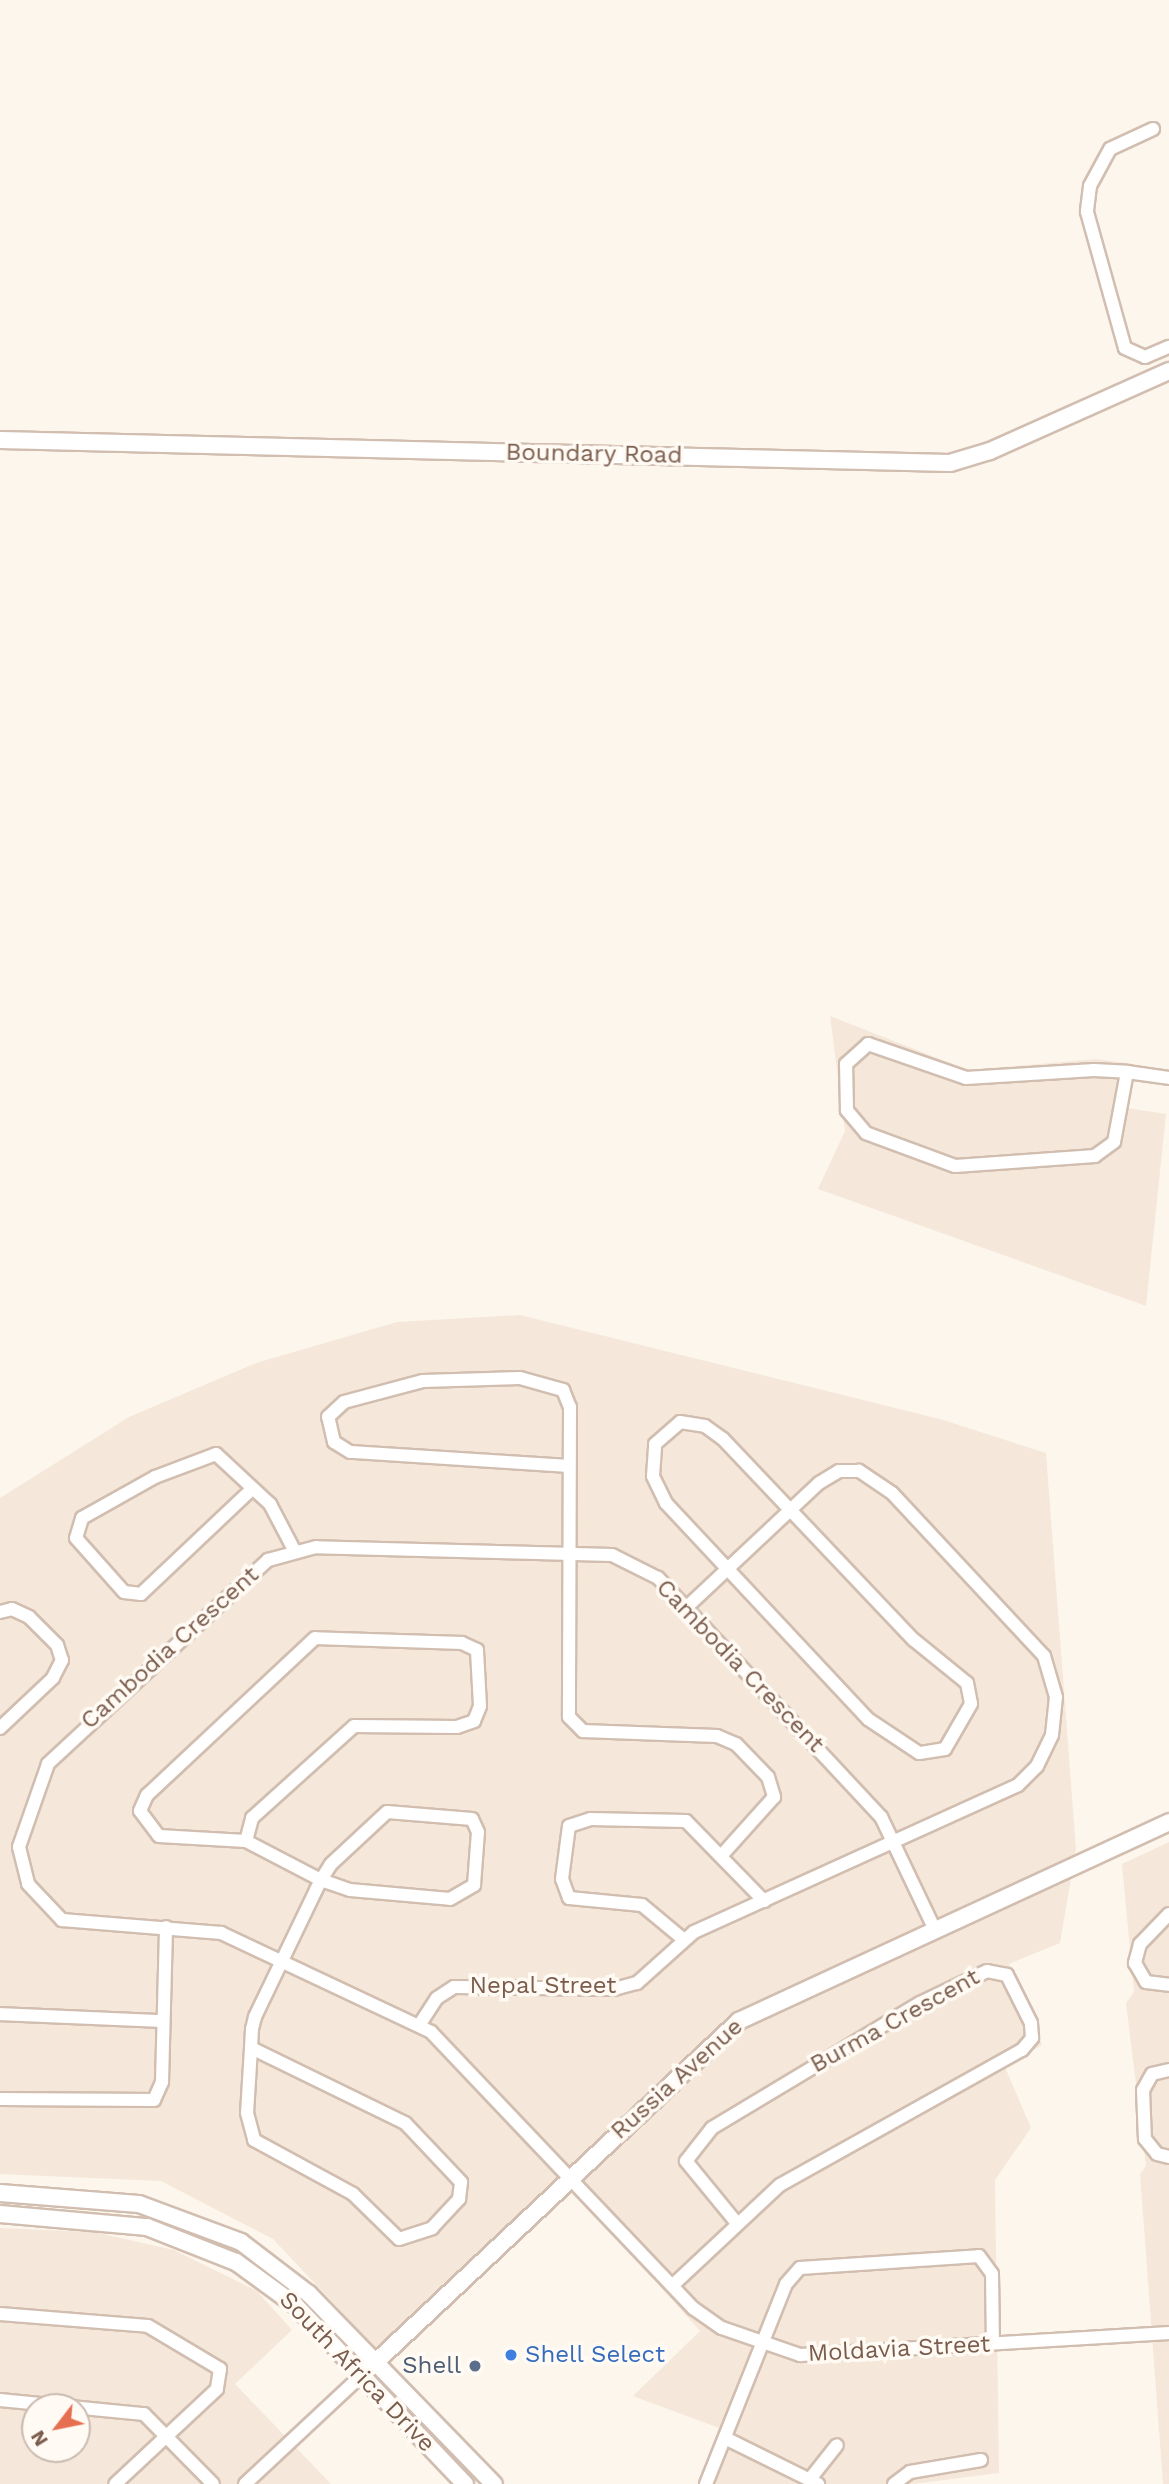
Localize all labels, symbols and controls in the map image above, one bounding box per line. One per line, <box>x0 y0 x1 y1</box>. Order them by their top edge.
street label: Boundary Road <box>505 438 683 470</box>
street label: Cambodia Crescent <box>75 1560 265 1736</box>
street label: Cambodia Crescent <box>650 1573 830 1759</box>
street label: Burma Crescent <box>805 1963 985 2079</box>
street label: Nepal Street <box>469 1972 617 2000</box>
street label: Russia Avenue <box>605 2012 749 2146</box>
street label: South Africa Drive <box>272 2285 442 2459</box>
street label: Moldavia Street <box>807 2330 991 2368</box>
place label: Shell Select <box>525 2341 666 2369</box>
marker: Shell Select <box>503 2347 519 2363</box>
place label: Shell <box>402 2352 461 2380</box>
marker: Shell <box>467 2358 483 2374</box>
north arrow <box>21 2393 91 2463</box>
text: N <box>26 2426 53 2450</box>

